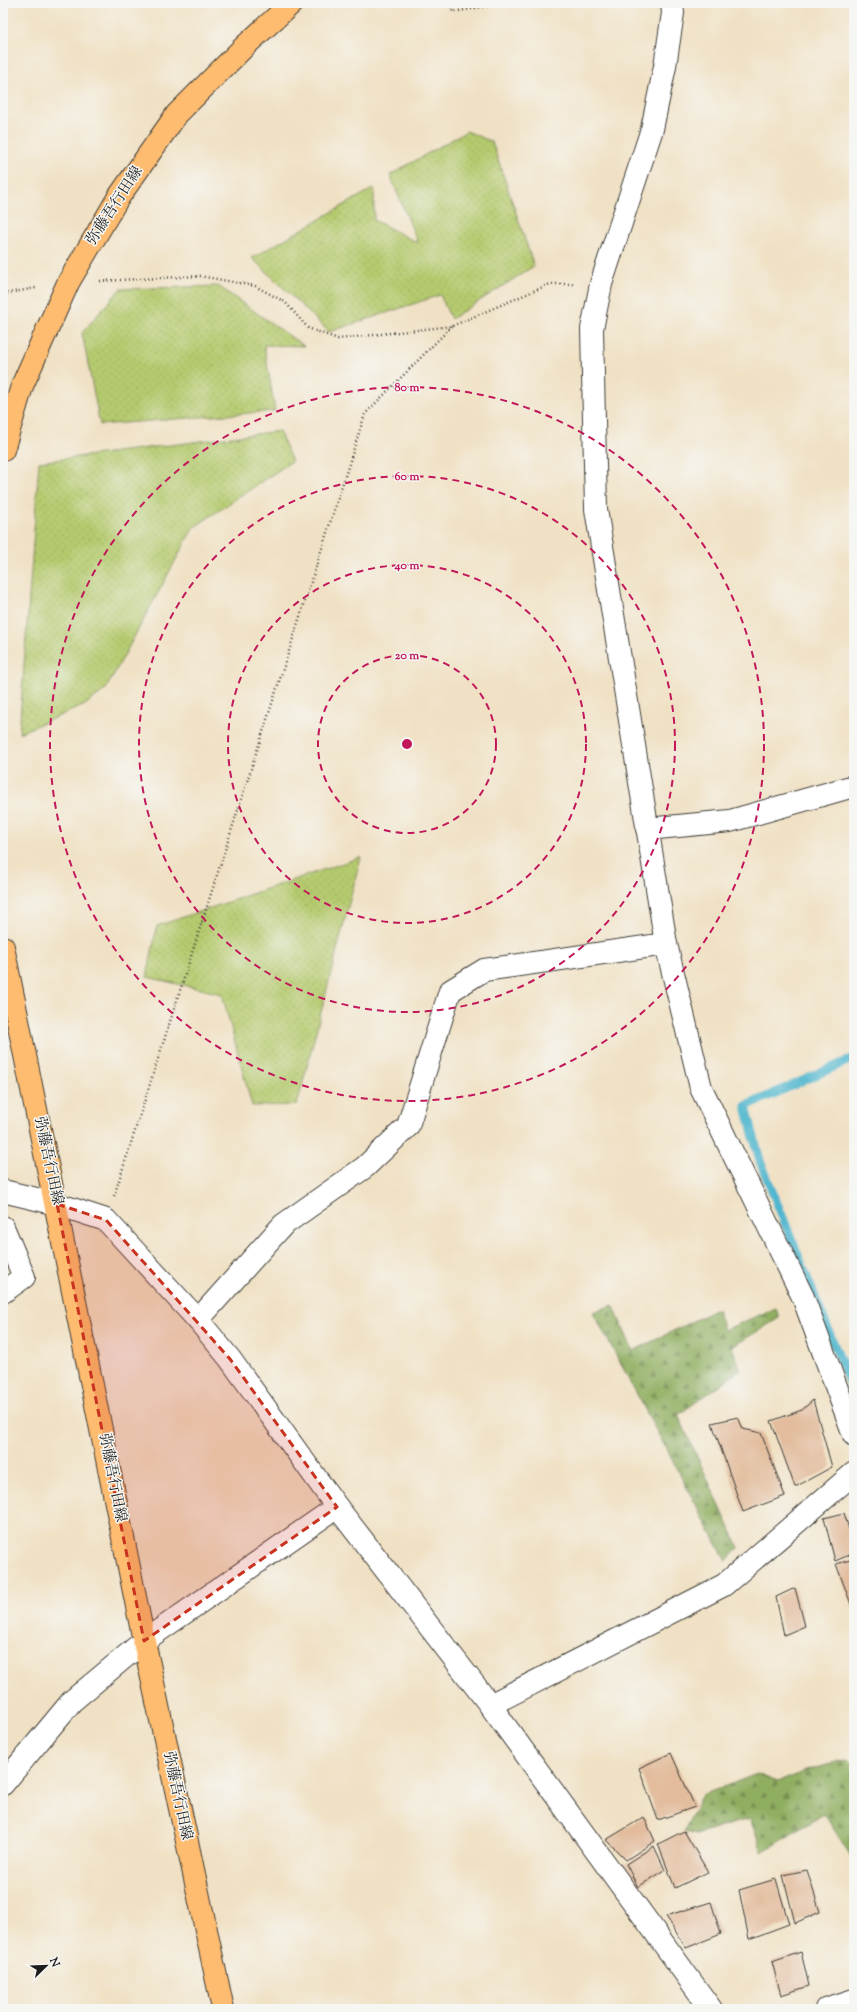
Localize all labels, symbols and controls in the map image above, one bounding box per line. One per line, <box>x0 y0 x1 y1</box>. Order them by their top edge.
street label: 弥藤吾行田線 <box>82 163 148 249</box>
text: 80 m <box>395 379 419 397</box>
text: 60 m <box>395 468 419 486</box>
text: 40 m <box>394 557 419 575</box>
text: 20 m <box>395 647 419 665</box>
centre of rings <box>400 737 414 751</box>
street label: 弥藤吾行田線 <box>28 1115 68 1207</box>
street label: 弥藤吾行田線 <box>93 1432 131 1524</box>
street label: 弥藤吾行田線 <box>157 1750 197 1842</box>
north arrow <box>26 1946 66 1986</box>
text: N <box>45 1954 63 1970</box>

